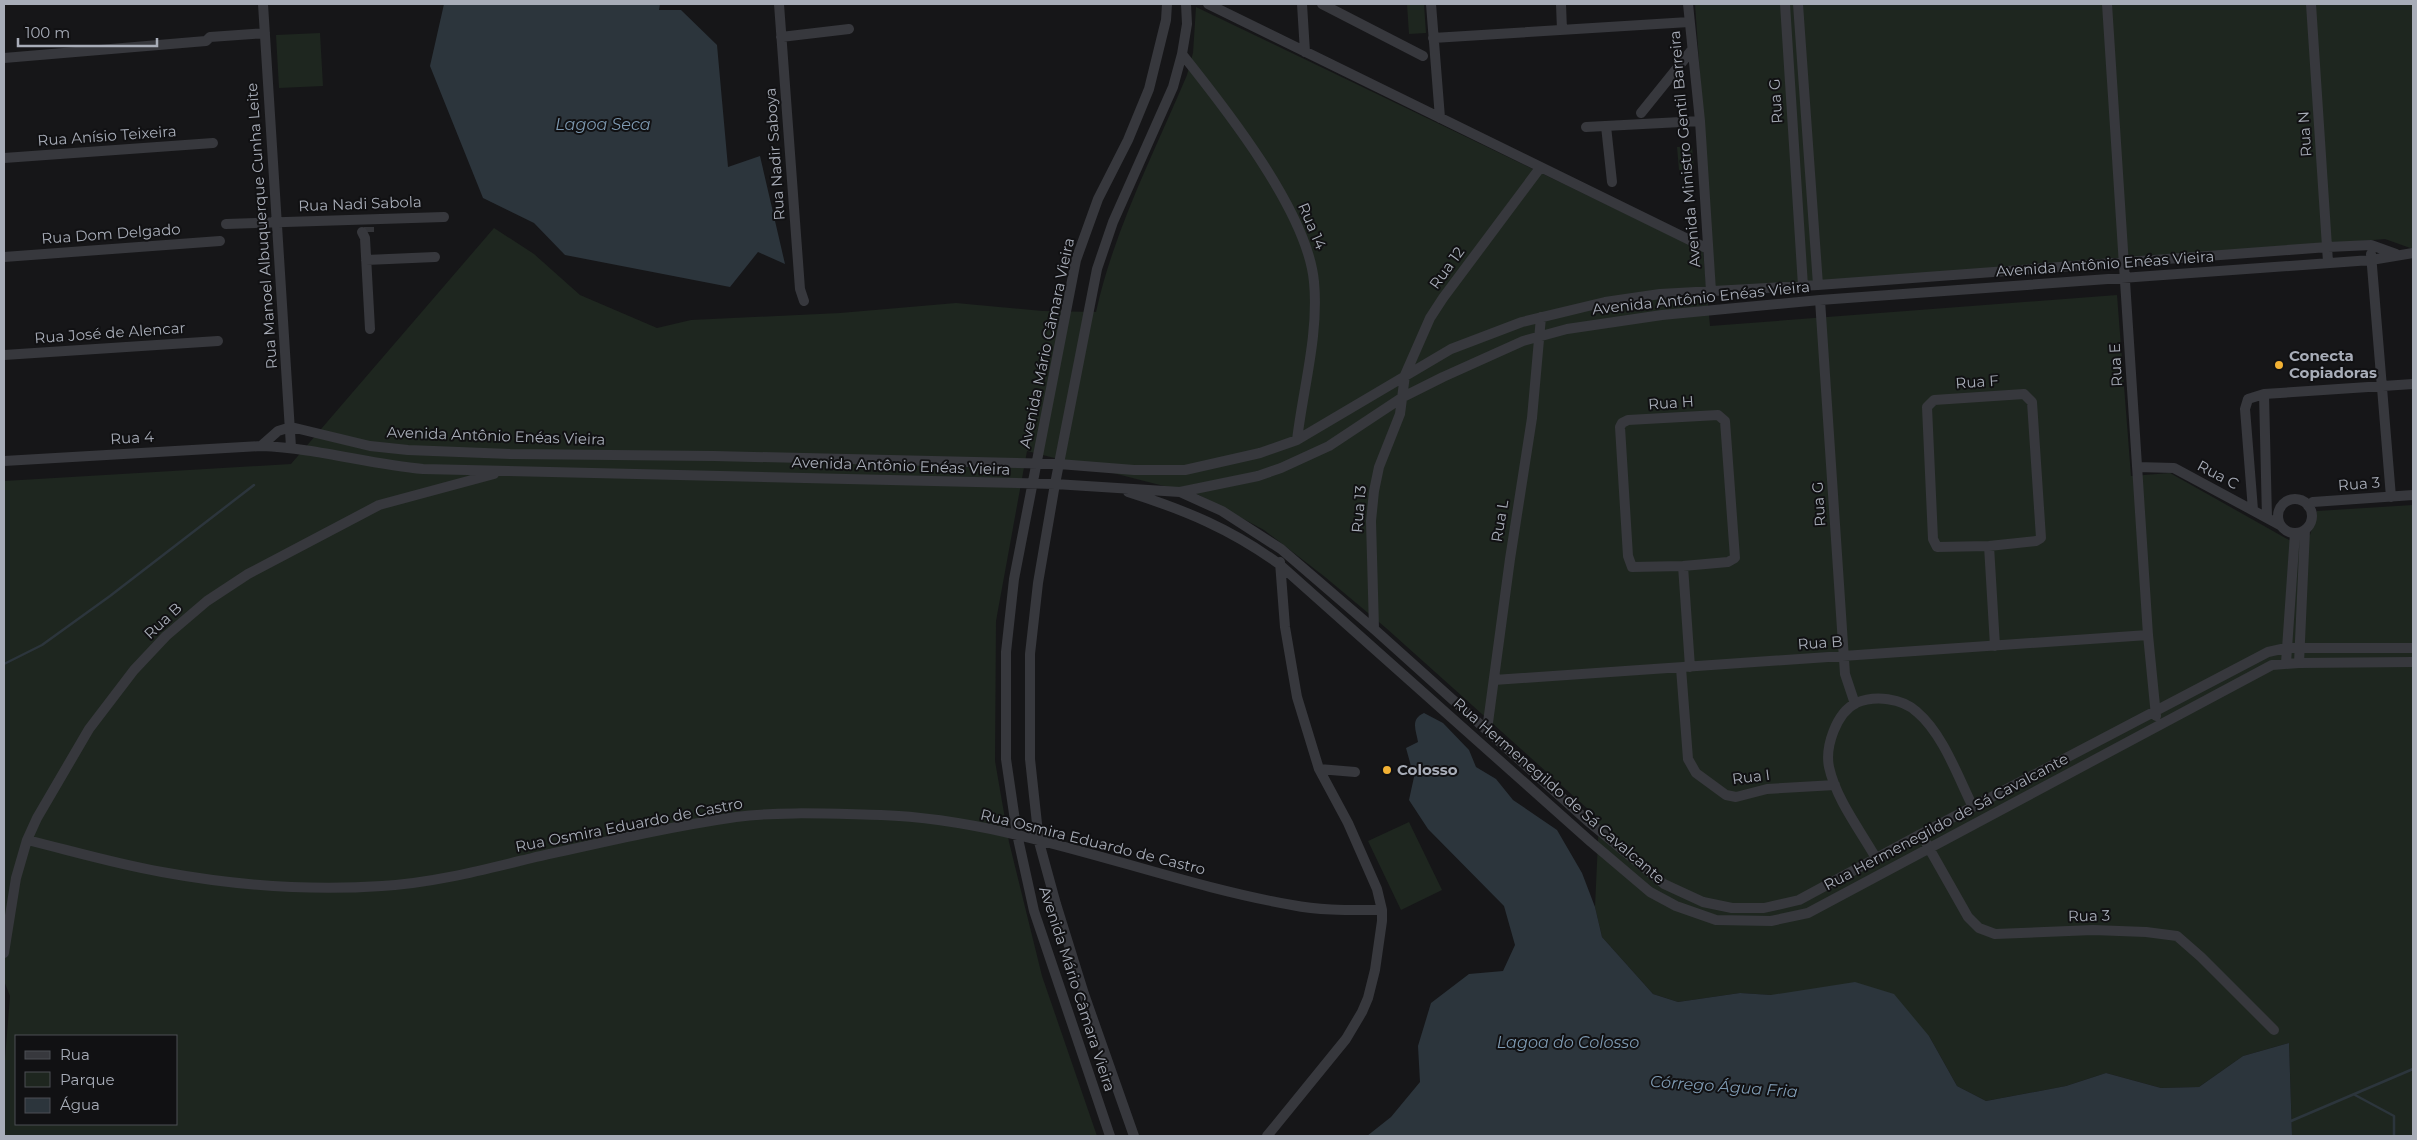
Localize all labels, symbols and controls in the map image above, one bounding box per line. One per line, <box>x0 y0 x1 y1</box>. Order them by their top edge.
scale bar <box>18 15 156 47</box>
text: 100 m <box>25 23 70 42</box>
street label: Avenida Ministro Gentil Barreira <box>1665 30 1704 268</box>
street label: Rua G <box>1764 78 1787 124</box>
street label: Rua Manoel Albuquerque Cunha Leite <box>242 82 281 370</box>
street label: Rua Nadir Saboya <box>760 87 789 221</box>
street label: Rua N <box>2293 110 2316 158</box>
water label: Lagoa Seca <box>555 115 651 134</box>
street label: Rua Anísio Teixeira <box>37 121 177 150</box>
street label: Rua Nadi Sabola <box>298 192 422 215</box>
street label: Rua 14 <box>1294 200 1331 252</box>
street label: Rua Dom Delgado <box>41 219 181 248</box>
street label: Avenida Mário Câmara Vieira <box>1015 236 1078 450</box>
street label: Rua 12 <box>1425 243 1468 293</box>
street label: Avenida Antônio Enéas Vieira <box>1995 246 2215 281</box>
street label: Avenida Antônio Enéas Vieira <box>1591 277 1811 318</box>
street label: Rua José de Alencar <box>34 318 186 347</box>
street label: Rua E <box>2105 343 2126 387</box>
place label: Conecta Copiadoras <box>2289 346 2377 382</box>
marker: Conecta Copiadoras <box>2273 359 2285 371</box>
street label: Rua F <box>1955 371 1999 392</box>
street label: Rua H <box>1647 391 1695 414</box>
street label: Avenida Antônio Enéas Vieira <box>386 422 606 449</box>
street label: Rua 4 <box>110 427 154 448</box>
street label: Avenida Antônio Enéas Vieira <box>791 452 1011 479</box>
street label: Rua C <box>2194 456 2243 494</box>
street label: Rua 3 <box>2337 473 2381 494</box>
street label: Rua G <box>1807 481 1830 527</box>
street label: Rua 13 <box>1347 484 1370 533</box>
street label: Rua L <box>1487 498 1512 543</box>
street label: Rua B <box>140 598 186 643</box>
street label: Rua B <box>1797 631 1843 654</box>
street label: Rua Hermenegildo de Sá Cavalcante <box>1450 693 1669 888</box>
street label: Rua Hermenegildo de Sá Cavalcante <box>1820 749 2071 894</box>
place label: Colosso <box>1397 760 1458 779</box>
marker: Colosso <box>1381 764 1393 776</box>
street label: Rua I <box>1731 765 1771 788</box>
street label: Rua Osmira Eduardo de Castro <box>514 793 744 856</box>
street label: Rua Osmira Eduardo de Castro <box>979 804 1208 879</box>
street label: Avenida Mário Câmara Vieira <box>1035 884 1120 1094</box>
street label: Rua 3 <box>2068 906 2110 925</box>
water label: Lagoa do Colosso <box>1497 1033 1639 1052</box>
legend <box>15 1035 178 1125</box>
text: Rua <box>60 1045 90 1064</box>
text: Parque <box>60 1070 115 1089</box>
water label: Córrego Água Fria <box>1649 1072 1799 1101</box>
text: Água <box>60 1095 100 1114</box>

